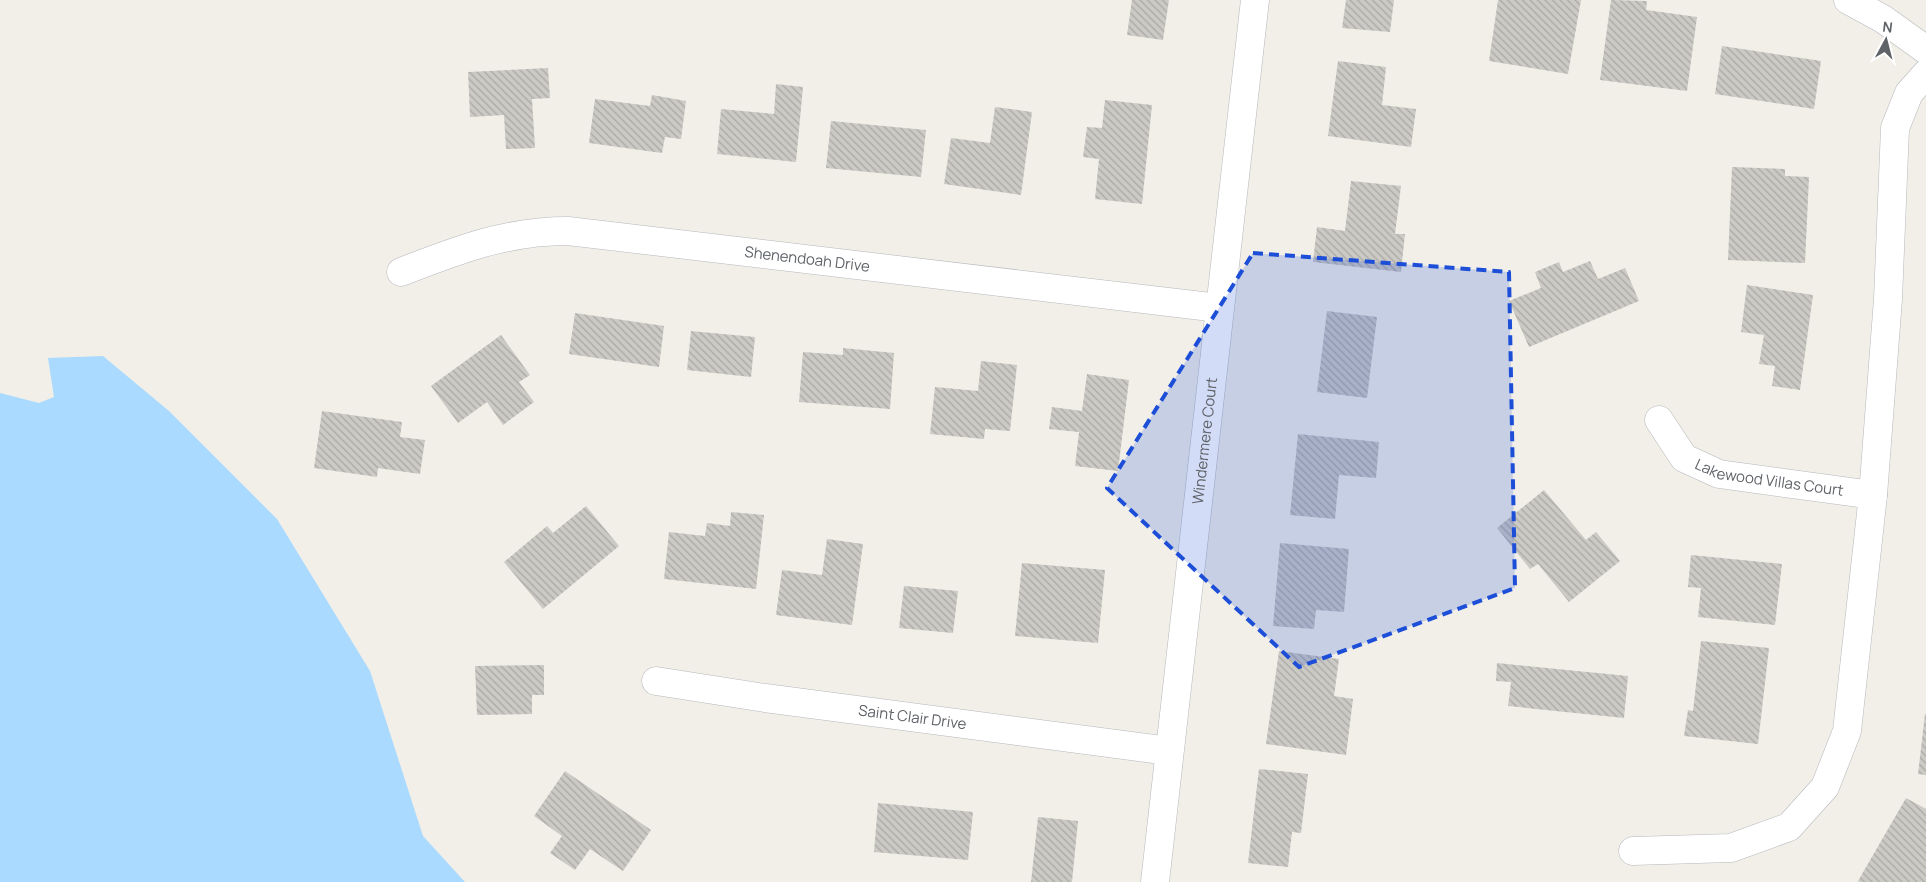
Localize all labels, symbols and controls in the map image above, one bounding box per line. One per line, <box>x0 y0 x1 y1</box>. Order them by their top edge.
north arrow <box>1861 15 1911 65</box>
text: N <box>1881 17 1894 37</box>
street label: Shenendoah Drive <box>743 241 871 277</box>
street label: Windermere Court <box>1187 376 1222 505</box>
street label: Lakewood Villas Court <box>1692 453 1845 501</box>
street label: Saint Clair Drive <box>857 699 968 734</box>

